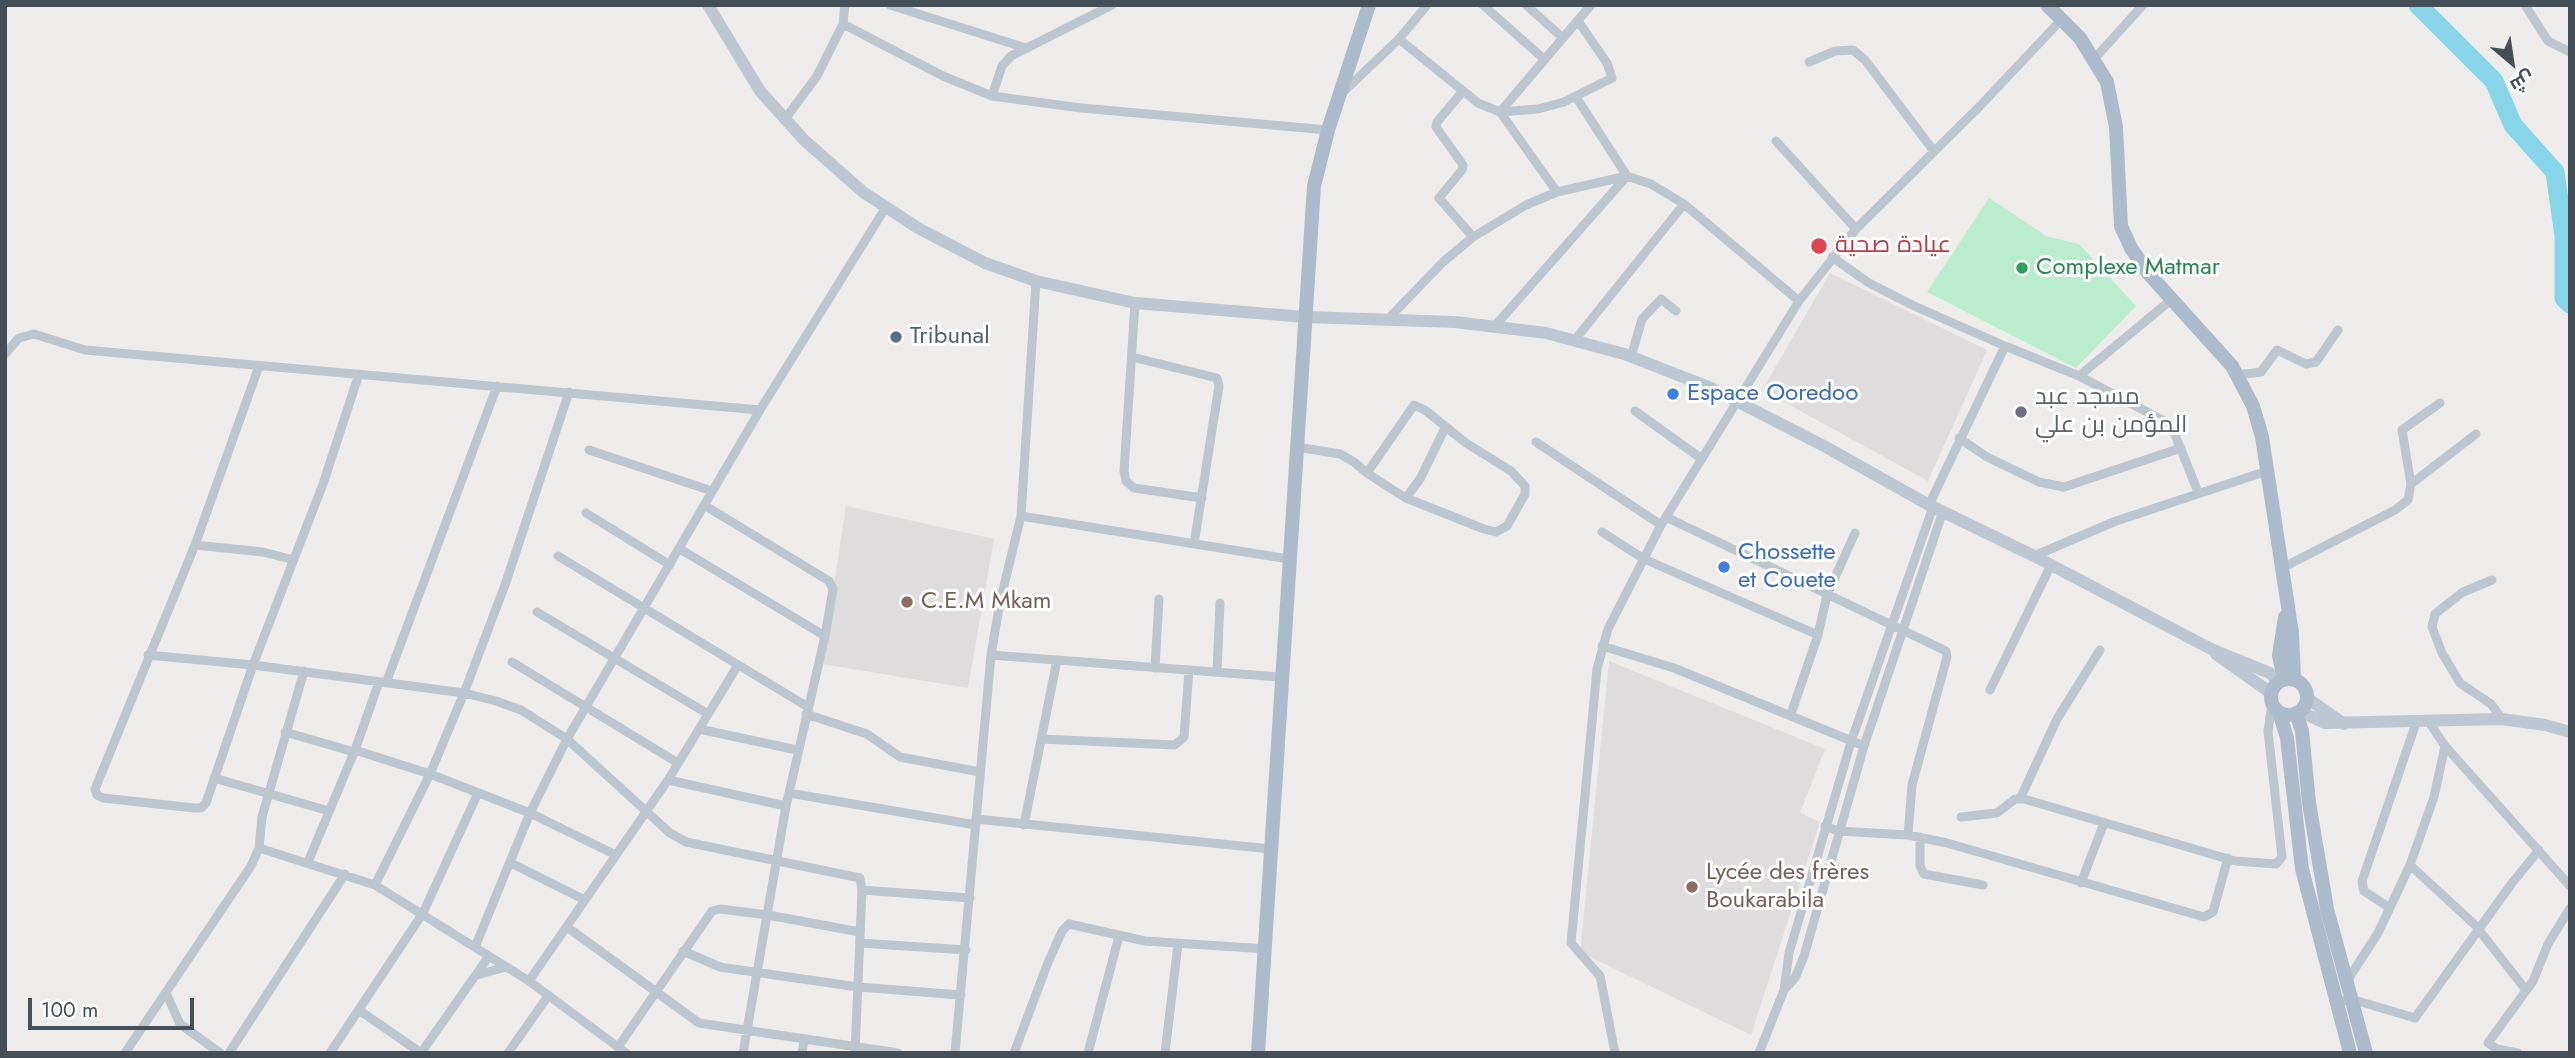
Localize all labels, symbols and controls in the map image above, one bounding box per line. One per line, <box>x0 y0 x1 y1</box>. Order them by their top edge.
north arrow <box>2477 28 2547 98</box>
text: ش <box>2505 64 2540 100</box>
place label: عيادة صحية <box>1835 232 1951 260</box>
marker: عيادة صحية <box>1809 236 1829 256</box>
place label: Complexe Matmar <box>2036 254 2220 282</box>
marker: Complexe Matmar <box>2014 260 2030 276</box>
place label: Tribunal <box>910 323 990 351</box>
marker: Tribunal <box>888 329 904 345</box>
place label: Espace Ooredoo <box>1687 380 1858 408</box>
place label: مسجد عبد المؤمن بن علي <box>2035 384 2187 440</box>
marker: Espace Ooredoo <box>1665 386 1681 402</box>
marker: مسجد عبد المؤمن بن علي <box>2013 404 2029 420</box>
place label: Chossette et Couete <box>1738 539 1836 595</box>
marker: Chossette et Couete <box>1716 559 1732 575</box>
place label: C.E.M Mkam <box>921 588 1052 616</box>
marker: C.E.M Mkam <box>899 594 915 610</box>
place label: Lycée des frères Boukarabila <box>1706 859 1869 915</box>
marker: Lycée des frères Boukarabila <box>1684 879 1700 895</box>
scale bar <box>32 984 198 1028</box>
text: 100 m <box>41 995 98 1025</box>

